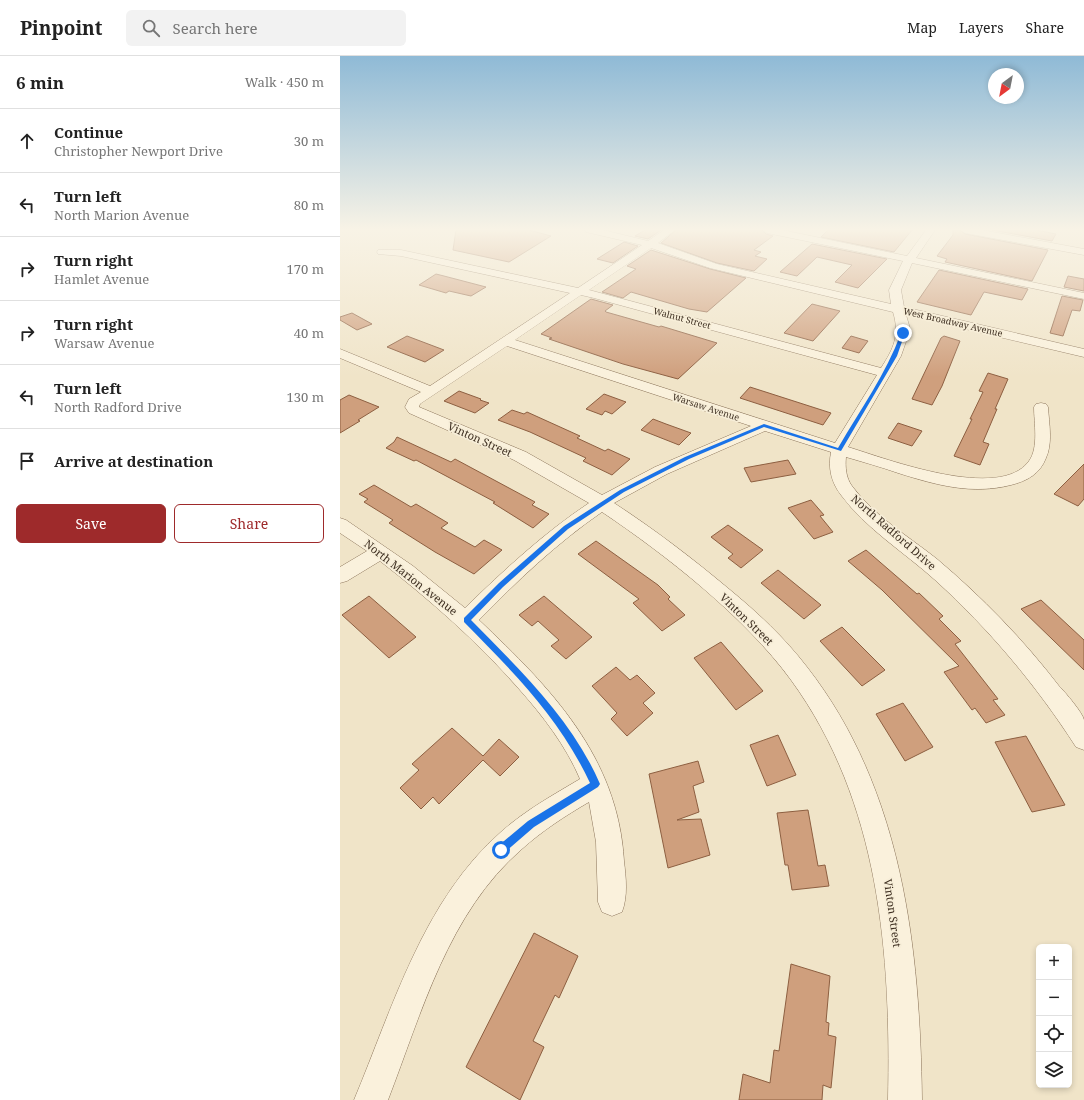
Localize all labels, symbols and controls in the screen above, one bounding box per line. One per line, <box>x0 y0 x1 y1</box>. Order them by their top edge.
search box <box>126 10 406 46</box>
text: Pinpoint <box>20 15 102 41</box>
icon: search <box>140 17 162 39</box>
text: Search here <box>172 18 258 38</box>
text: Map <box>907 18 937 37</box>
text: Layers <box>959 18 1004 37</box>
text: Share <box>1026 18 1064 37</box>
north arrow <box>988 68 1024 104</box>
text: 6 min <box>16 71 64 94</box>
text: Walk · 450 m <box>245 73 324 91</box>
text: Continue <box>54 122 123 142</box>
icon: ahead <box>16 130 38 152</box>
text: 30 m <box>294 132 324 150</box>
text: Christopher Newport Drive <box>54 142 223 160</box>
text: Turn left <box>54 186 122 206</box>
icon: left <box>16 194 38 216</box>
text: 80 m <box>294 196 324 214</box>
text: North Marion Avenue <box>54 206 189 224</box>
text: Turn right <box>54 250 133 270</box>
icon: right <box>16 258 38 280</box>
text: 170 m <box>287 260 324 278</box>
text: Hamlet Avenue <box>54 270 149 288</box>
street label: Walnut Street <box>652 304 712 332</box>
street label: West Broadway Avenue <box>902 304 1004 340</box>
text: Turn right <box>54 314 133 334</box>
icon: right <box>16 322 38 344</box>
text: 40 m <box>294 324 324 342</box>
route end <box>894 324 912 342</box>
text: Warsaw Avenue <box>54 334 154 352</box>
text: Turn left <box>54 378 122 398</box>
icon: left <box>16 386 38 408</box>
text: 130 m <box>287 388 324 406</box>
street label: Warsaw Avenue <box>671 390 741 424</box>
text: North Radford Drive <box>54 398 182 416</box>
street label: Vinton Street <box>445 418 515 460</box>
icon: arrive <box>16 450 38 472</box>
text: Arrive at destination <box>54 451 213 471</box>
street label: North Radford Drive <box>848 491 940 573</box>
button: Save <box>16 504 166 543</box>
button: Share <box>174 504 324 543</box>
street label: North Marion Avenue <box>361 536 461 618</box>
street label: Vinton Street <box>717 590 777 648</box>
route start <box>492 841 510 859</box>
street label: Vinton Street <box>881 878 905 948</box>
map controls <box>1036 944 1072 1088</box>
button: + <box>1036 944 1072 980</box>
button: − <box>1036 980 1072 1016</box>
button: locate <box>1036 1016 1072 1052</box>
button: layers <box>1036 1052 1072 1088</box>

